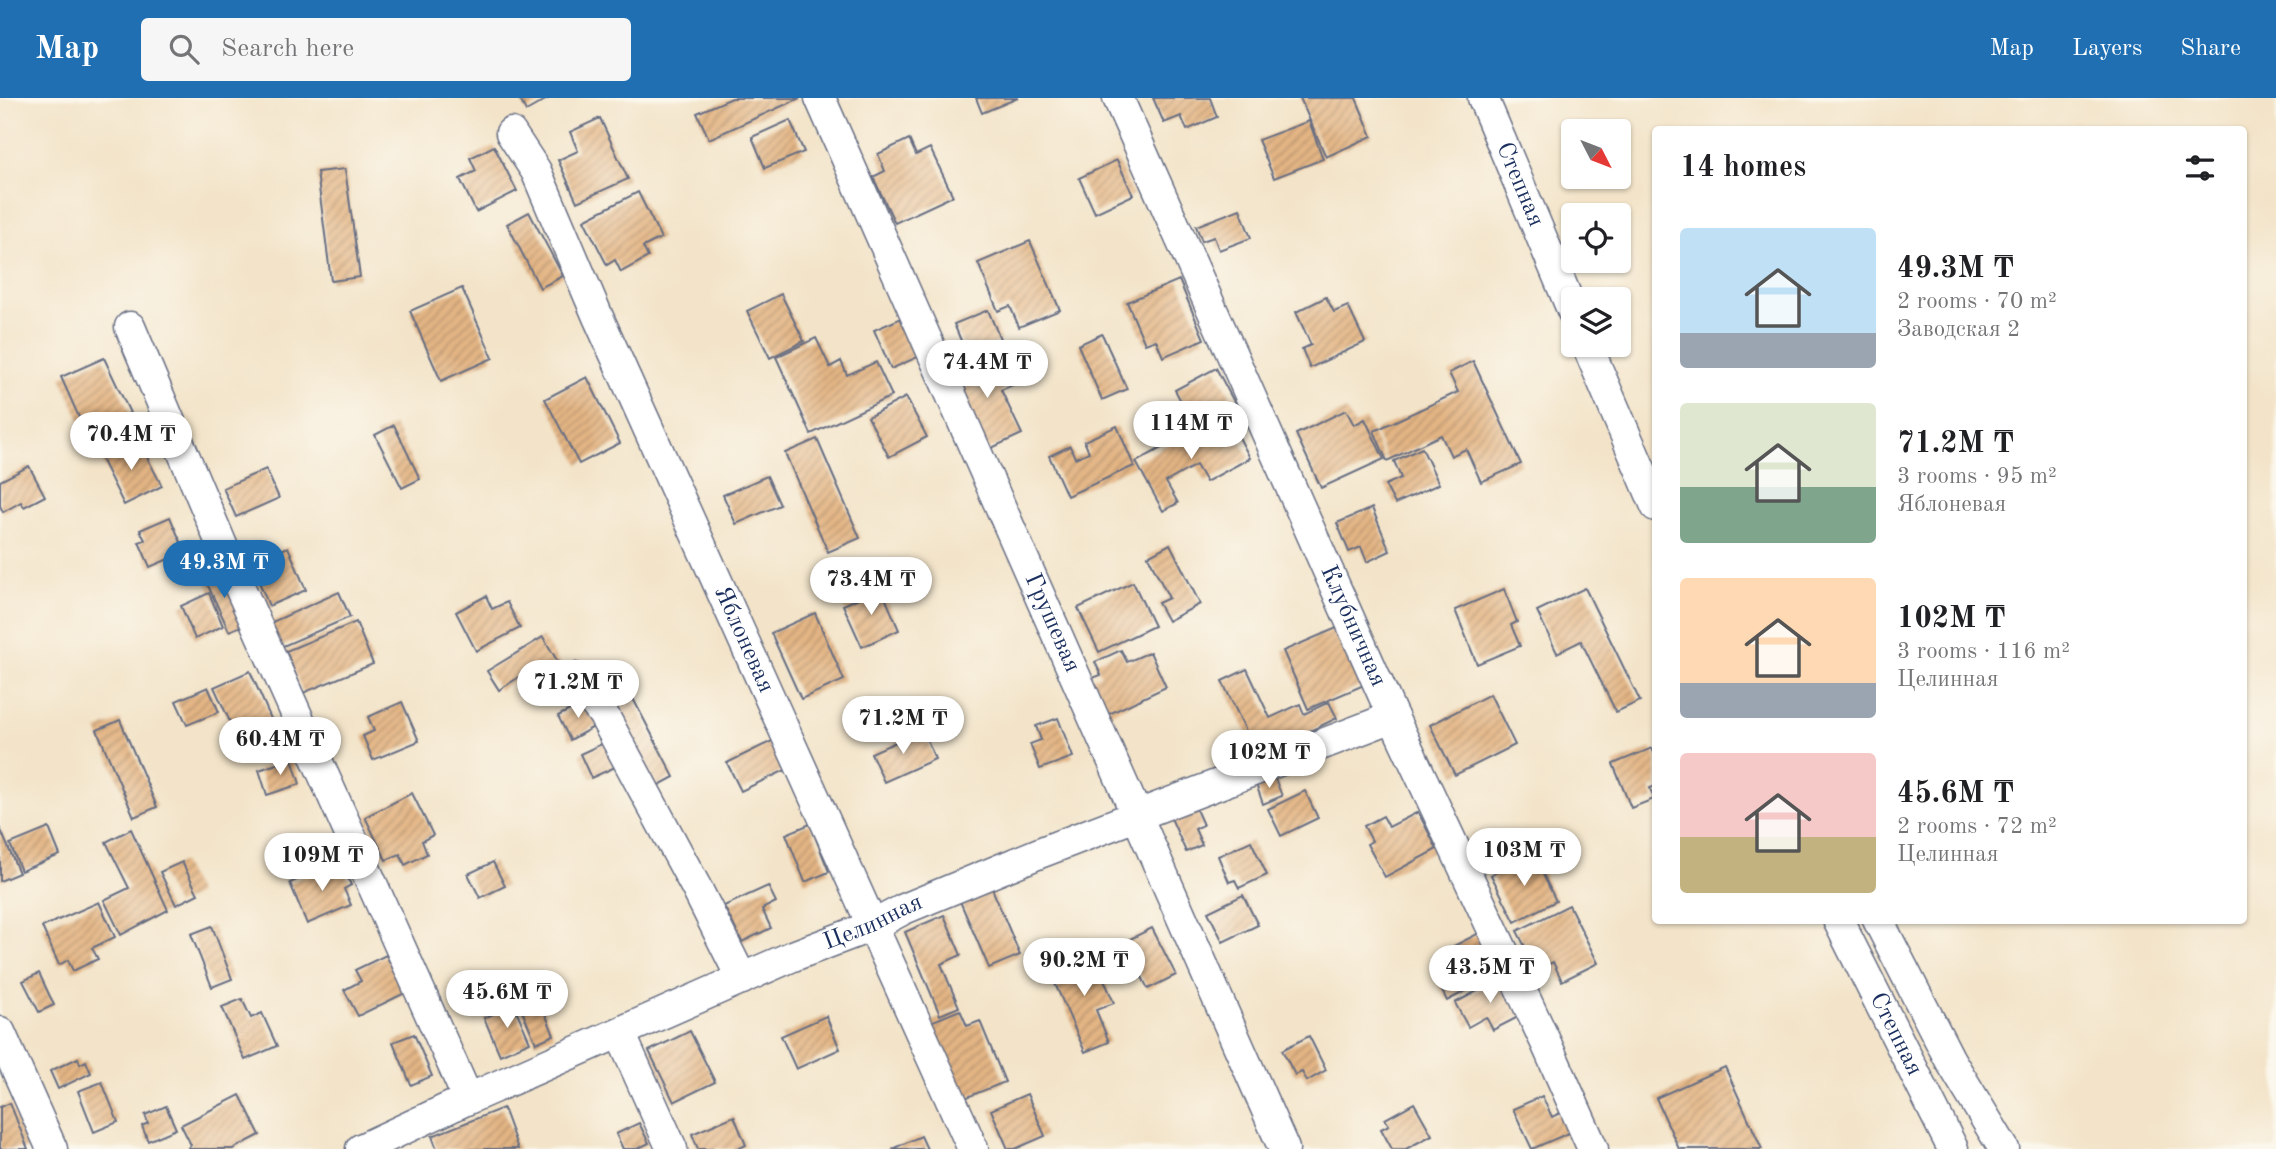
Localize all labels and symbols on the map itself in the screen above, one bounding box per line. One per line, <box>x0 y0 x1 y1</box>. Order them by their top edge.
north arrow <box>1561 119 1631 189</box>
street label: Степная <box>1491 139 1548 230</box>
pin: 74.4M ₸ <box>922 341 1052 400</box>
pin: 114M ₸ <box>1134 402 1248 461</box>
pin: 70.4M ₸ <box>66 412 196 472</box>
pin: 49.3M ₸ <box>159 540 289 600</box>
pin: 73.4M ₸ <box>806 558 936 617</box>
street label: Клубничная <box>1315 562 1390 690</box>
street label: Грушевая <box>1020 570 1084 676</box>
street label: Яблоневая <box>709 583 778 697</box>
pin: 71.2M ₸ <box>513 660 643 720</box>
pin: 71.2M ₸ <box>838 696 968 756</box>
pin: 60.4M ₸ <box>215 718 345 777</box>
pin: 102M ₸ <box>1212 730 1326 790</box>
pin: 103M ₸ <box>1467 828 1581 888</box>
pin: 109M ₸ <box>265 834 379 893</box>
street label: Целинная <box>820 891 926 955</box>
pin: 90.2M ₸ <box>1019 939 1149 998</box>
pin: 43.5M ₸ <box>1425 946 1555 1005</box>
pin: 45.6M ₸ <box>442 970 572 1030</box>
street label: Степная <box>1865 989 1926 1080</box>

